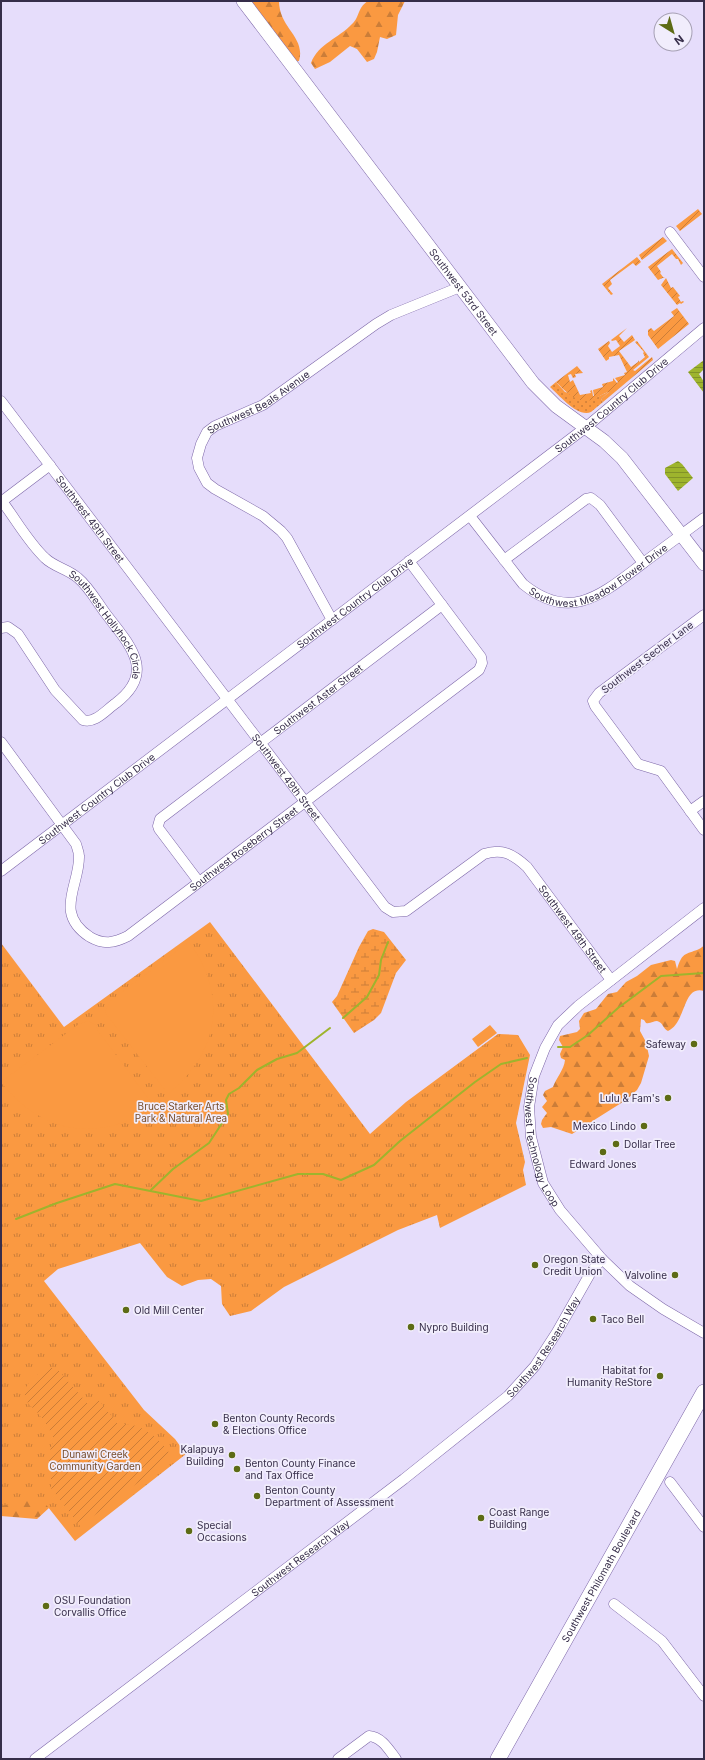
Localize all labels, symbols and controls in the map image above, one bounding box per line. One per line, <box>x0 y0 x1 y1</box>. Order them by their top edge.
north arrow <box>653 12 693 52</box>
text: N <box>671 32 687 48</box>
street label: Southwest 53rd Street <box>427 246 501 338</box>
street label: Southwest Country Club Drive <box>552 355 671 455</box>
street label: Southwest Beals Avenue <box>204 368 312 436</box>
street label: Southwest 49th Street <box>54 473 128 565</box>
street label: Southwest Meadow Flower Drive <box>527 541 670 609</box>
street label: Southwest Country Club Drive <box>294 555 415 651</box>
street label: Southwest Hollyhock Circle <box>67 567 143 681</box>
street label: Southwest Secher Lane <box>599 618 695 695</box>
street label: Southwest Aster Street <box>271 661 365 737</box>
street label: Southwest 49th Street <box>250 731 324 823</box>
street label: Southwest Country Club Drive <box>36 750 157 846</box>
street label: Southwest Roseberry Street <box>187 803 300 893</box>
street label: Southwest 49th Street <box>536 883 610 975</box>
place label: Safeway <box>646 1038 686 1050</box>
marker: Safeway <box>689 1039 699 1049</box>
street label: Southwest Technology Loop <box>523 1076 562 1209</box>
place label: Lulu & Fam's <box>600 1092 660 1104</box>
marker: Lulu & Fam's <box>663 1093 673 1103</box>
park label: Bruce Starker Arts Park & Natural Area <box>135 1100 227 1124</box>
place label: Mexico Lindo <box>573 1120 636 1132</box>
marker: Mexico Lindo <box>639 1121 649 1131</box>
place label: Dollar Tree <box>624 1138 676 1150</box>
marker: Dollar Tree <box>611 1139 621 1149</box>
marker: Edward Jones <box>598 1147 608 1157</box>
place label: Edward Jones <box>569 1158 637 1170</box>
place label: Oregon State Credit Union <box>543 1253 605 1277</box>
marker: Oregon State Credit Union <box>530 1260 540 1270</box>
place label: Valvoline <box>625 1269 667 1281</box>
marker: Valvoline <box>670 1270 680 1280</box>
street label: Southwest Research Way <box>504 1294 582 1400</box>
place label: Old Mill Center <box>134 1304 204 1316</box>
marker: Old Mill Center <box>121 1305 131 1315</box>
place label: Taco Bell <box>601 1313 644 1325</box>
marker: Taco Bell <box>588 1314 598 1324</box>
place label: Nypro Building <box>419 1321 489 1333</box>
marker: Nypro Building <box>406 1322 416 1332</box>
place label: Habitat for Humanity ReStore <box>567 1364 652 1388</box>
marker: Habitat for Humanity ReStore <box>655 1371 665 1381</box>
place label: Benton County Records & Elections Office <box>223 1412 335 1436</box>
marker: Benton County Records & Elections Office <box>210 1419 220 1429</box>
place label: Kalapuya Building <box>180 1443 224 1467</box>
park label: Dunawi Creek Community Garden <box>49 1448 141 1472</box>
marker: Kalapuya Building <box>227 1450 237 1460</box>
place label: Benton County Finance and Tax Office <box>245 1457 356 1481</box>
marker: Benton County Finance and Tax Office <box>232 1464 242 1474</box>
place label: Benton County Department of Assessment <box>265 1484 395 1508</box>
marker: Benton County Department of Assessment <box>252 1491 262 1501</box>
place label: Coast Range Building <box>489 1506 549 1530</box>
street label: Southwest Philomath Boulevard <box>559 1508 643 1644</box>
marker: Coast Range Building <box>476 1513 486 1523</box>
street label: Southwest Research Way <box>249 1516 352 1599</box>
place label: Special Occasions <box>197 1519 247 1543</box>
marker: Special Occasions <box>184 1526 194 1536</box>
place label: OSU Foundation Corvallis Office <box>54 1594 131 1618</box>
marker: OSU Foundation Corvallis Office <box>41 1601 51 1611</box>

